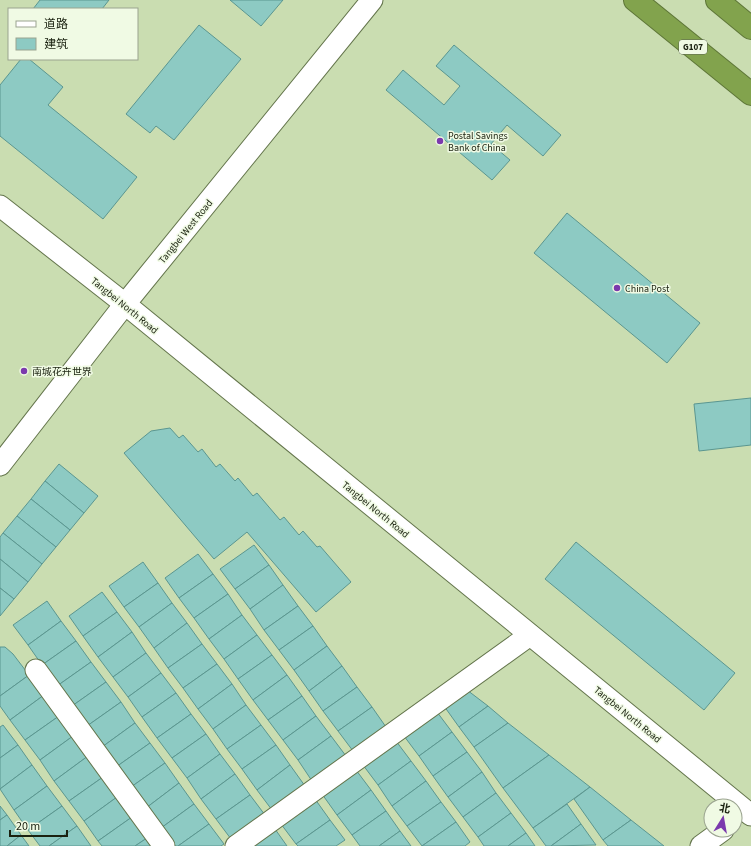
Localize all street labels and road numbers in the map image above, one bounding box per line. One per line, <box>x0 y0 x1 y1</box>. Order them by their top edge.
road number: G107 <box>679 40 707 54</box>
street label: Tangbei West Road <box>156 197 216 267</box>
street label: Tangbei North Road <box>88 274 161 337</box>
street label: Tangbei North Road <box>339 478 412 541</box>
street label: Tangbei North Road <box>591 683 664 746</box>

